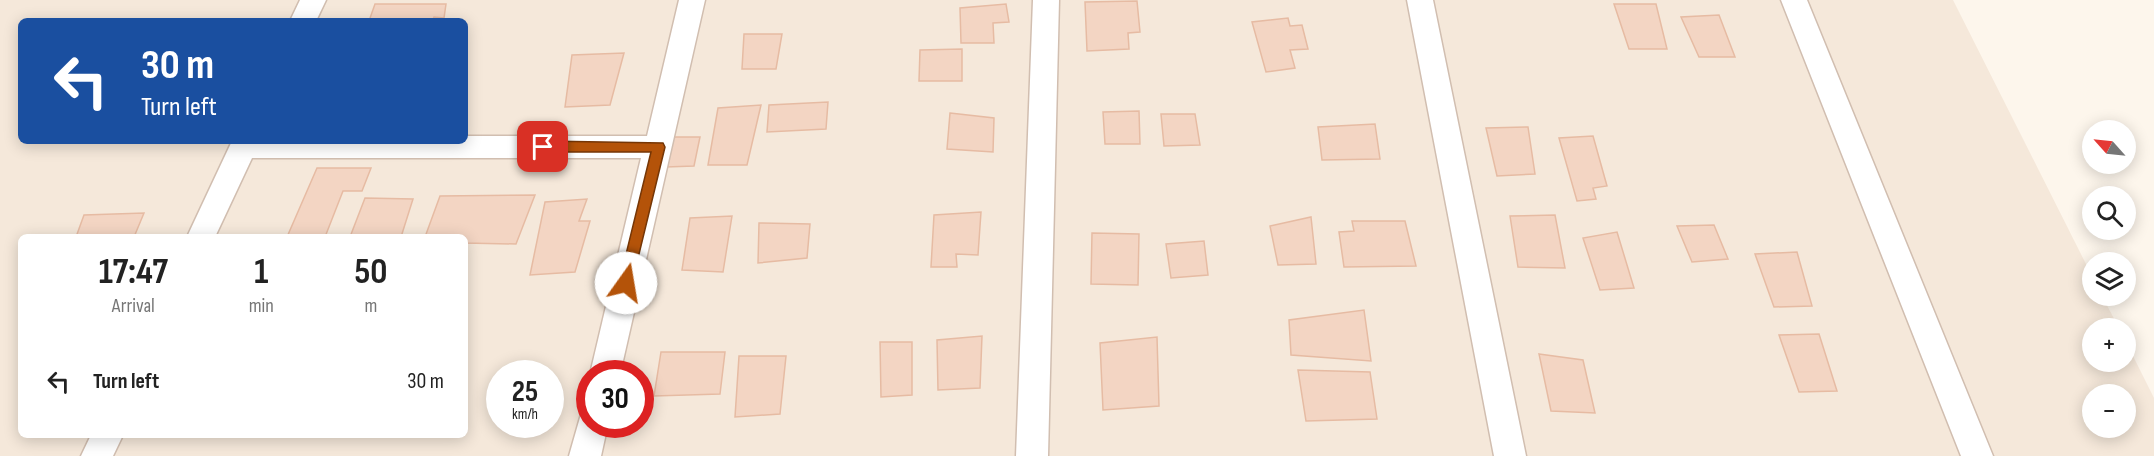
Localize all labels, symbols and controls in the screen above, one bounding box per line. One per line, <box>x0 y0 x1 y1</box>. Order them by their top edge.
text: 30 m <box>141 40 214 91</box>
icon: left <box>42 42 120 120</box>
text: Turn left <box>141 91 217 123</box>
north arrow <box>2082 120 2136 174</box>
map controls <box>2082 120 2136 438</box>
pin <box>517 121 568 172</box>
icon: arrive <box>526 130 559 163</box>
button: search <box>2082 186 2136 240</box>
text: 17:47 <box>99 251 168 294</box>
text: 1 <box>254 251 268 294</box>
text: 50 <box>354 251 387 294</box>
position arrow <box>594 251 658 315</box>
button: layers <box>2082 252 2136 306</box>
text: Arrival <box>112 294 155 318</box>
text: min <box>249 294 274 318</box>
text: m <box>364 294 377 318</box>
button: + <box>2082 318 2136 372</box>
speed limit sign: 30 <box>576 360 654 438</box>
icon: left <box>42 365 75 398</box>
text: Turn left <box>93 368 159 395</box>
text: 30 m <box>407 368 444 395</box>
text: 25 <box>512 374 538 410</box>
button: − <box>2082 384 2136 438</box>
text: km/h <box>512 405 538 424</box>

